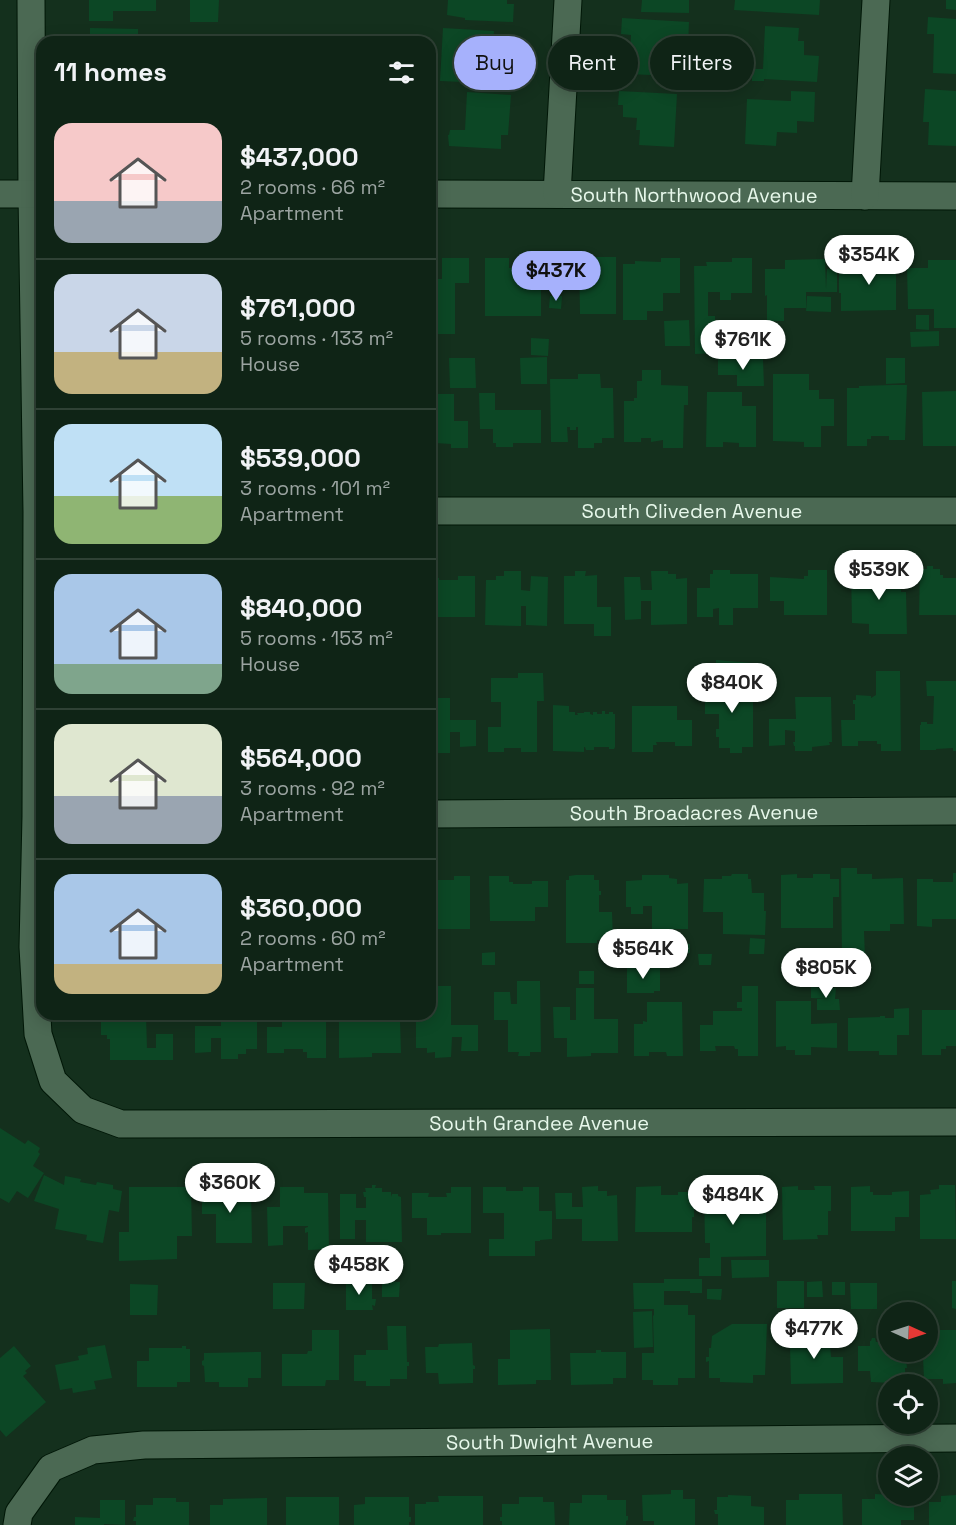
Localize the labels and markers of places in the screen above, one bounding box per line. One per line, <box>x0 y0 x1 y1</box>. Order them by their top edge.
pin: $354K <box>827 235 911 286</box>
pin: $437K <box>514 251 598 302</box>
pin: $761K <box>701 320 785 371</box>
pin: $539K <box>837 550 921 601</box>
pin: $840K <box>690 663 774 714</box>
pin: $564K <box>601 929 685 980</box>
pin: $805K <box>784 948 868 999</box>
pin: $360K <box>188 1163 272 1214</box>
pin: $484K <box>691 1175 775 1226</box>
pin: $458K <box>317 1245 401 1296</box>
pin: $477K <box>772 1309 856 1360</box>

